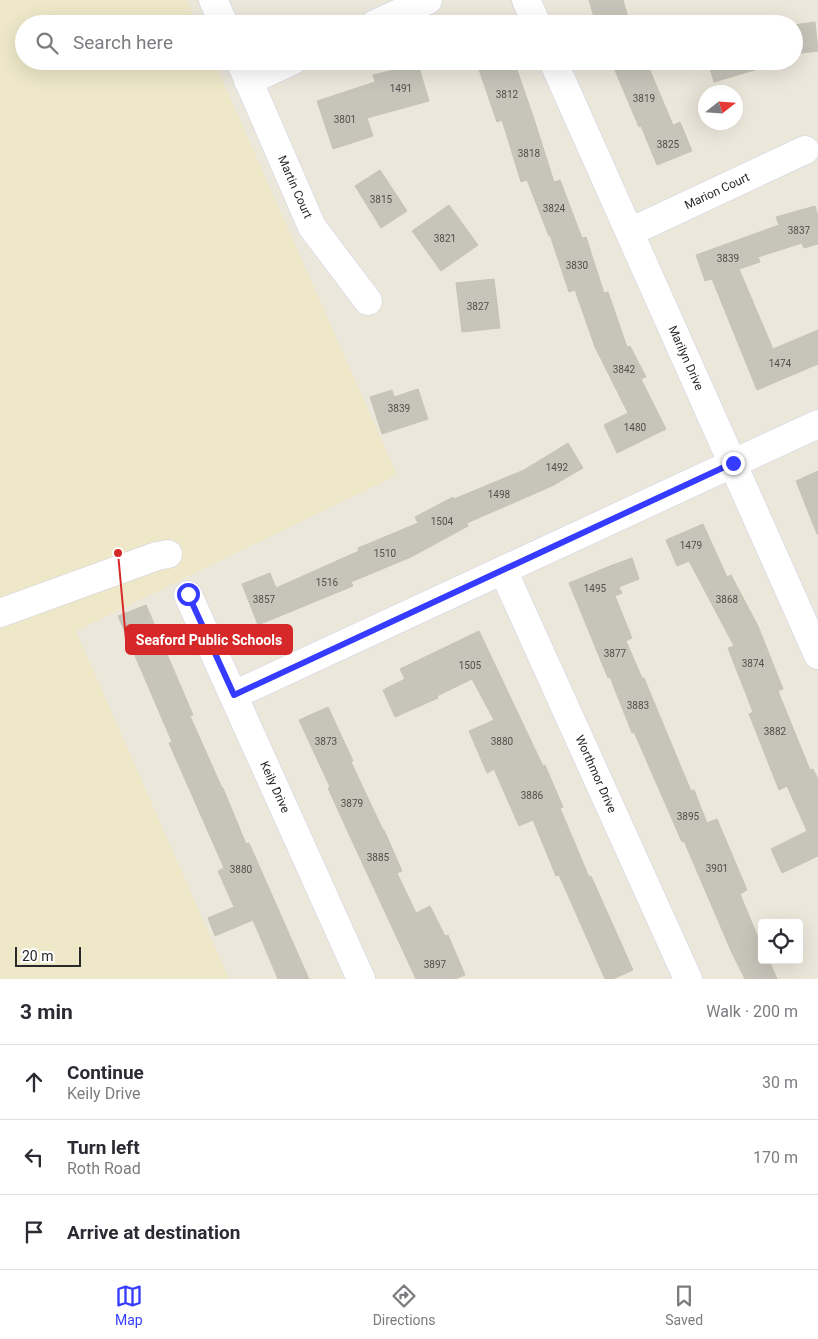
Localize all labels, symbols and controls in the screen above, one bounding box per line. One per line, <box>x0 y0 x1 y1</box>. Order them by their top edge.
search box <box>15 15 803 70</box>
icon: search <box>33 29 61 57</box>
text: Search here <box>73 31 173 54</box>
house number: 1491 <box>390 83 412 94</box>
north arrow <box>698 85 743 130</box>
house number: 3812 <box>496 89 519 100</box>
house number: 3819 <box>633 93 655 104</box>
house number: 3801 <box>334 114 356 125</box>
house number: 3825 <box>657 139 680 150</box>
house number: 3818 <box>518 148 541 159</box>
street label: Martin Court <box>275 153 315 221</box>
street label: Marion Court <box>682 170 752 212</box>
house number: 3815 <box>370 194 393 205</box>
house number: 3824 <box>543 203 566 214</box>
house number: 3837 <box>788 225 811 236</box>
house number: 3821 <box>434 233 456 244</box>
house number: 3839 <box>717 253 739 264</box>
house number: 3830 <box>566 260 589 271</box>
house number: 3827 <box>467 301 490 312</box>
street label: Marilyn Drive <box>666 324 706 392</box>
house number: 1474 <box>769 358 792 369</box>
house number: 3842 <box>613 364 636 375</box>
house number: 3839 <box>388 403 410 414</box>
house number: 1480 <box>624 422 647 433</box>
route end <box>722 452 745 475</box>
house number: 1492 <box>546 462 569 473</box>
house number: 1498 <box>488 489 511 500</box>
house number: 1504 <box>431 516 454 527</box>
house number: 1479 <box>680 540 702 551</box>
house number: 1510 <box>374 548 397 559</box>
house number: 1516 <box>316 577 339 588</box>
route start <box>177 583 200 606</box>
house number: 1495 <box>584 583 607 594</box>
house number: 3857 <box>253 594 276 605</box>
house number: 3868 <box>716 594 739 605</box>
callout: Seaford Public Schools <box>126 625 292 654</box>
text: Seaford Public Schools <box>136 632 282 648</box>
house number: 3877 <box>604 648 627 659</box>
house number: 3874 <box>742 658 765 669</box>
house number: 1505 <box>459 660 482 671</box>
house number: 3883 <box>627 700 649 711</box>
house number: 3882 <box>764 726 787 737</box>
street label: Worthmor Drive <box>573 733 619 815</box>
house number: 3873 <box>315 736 337 747</box>
house number: 3880 <box>491 736 514 747</box>
street label: Keily Drive <box>257 759 293 815</box>
house number: 3886 <box>521 790 544 801</box>
house number: 3879 <box>341 798 363 809</box>
house number: 3895 <box>677 811 700 822</box>
house number: 3885 <box>367 852 390 863</box>
house number: 3901 <box>706 863 728 874</box>
house number: 3880 <box>230 864 253 875</box>
map controls <box>758 919 803 964</box>
button: locate <box>758 919 803 964</box>
scale bar <box>15 944 81 967</box>
text: 20 m <box>22 948 54 964</box>
house number: 3897 <box>424 959 447 970</box>
text: 3 min <box>20 1000 73 1024</box>
text: Walk · 200 m <box>706 1002 798 1021</box>
text: Continue <box>67 1061 144 1084</box>
icon: ahead <box>20 1068 48 1096</box>
text: 30 m <box>762 1073 798 1092</box>
text: Keily Drive <box>67 1084 141 1103</box>
text: Turn left <box>67 1136 140 1159</box>
icon: left <box>20 1143 48 1171</box>
text: 170 m <box>753 1148 798 1167</box>
text: Roth Road <box>67 1159 141 1178</box>
icon: arrive <box>20 1218 48 1246</box>
text: Arrive at destination <box>67 1221 240 1244</box>
tab: Map <box>115 1282 143 1328</box>
tab: Directions <box>373 1282 436 1328</box>
tab: Saved <box>665 1282 703 1328</box>

